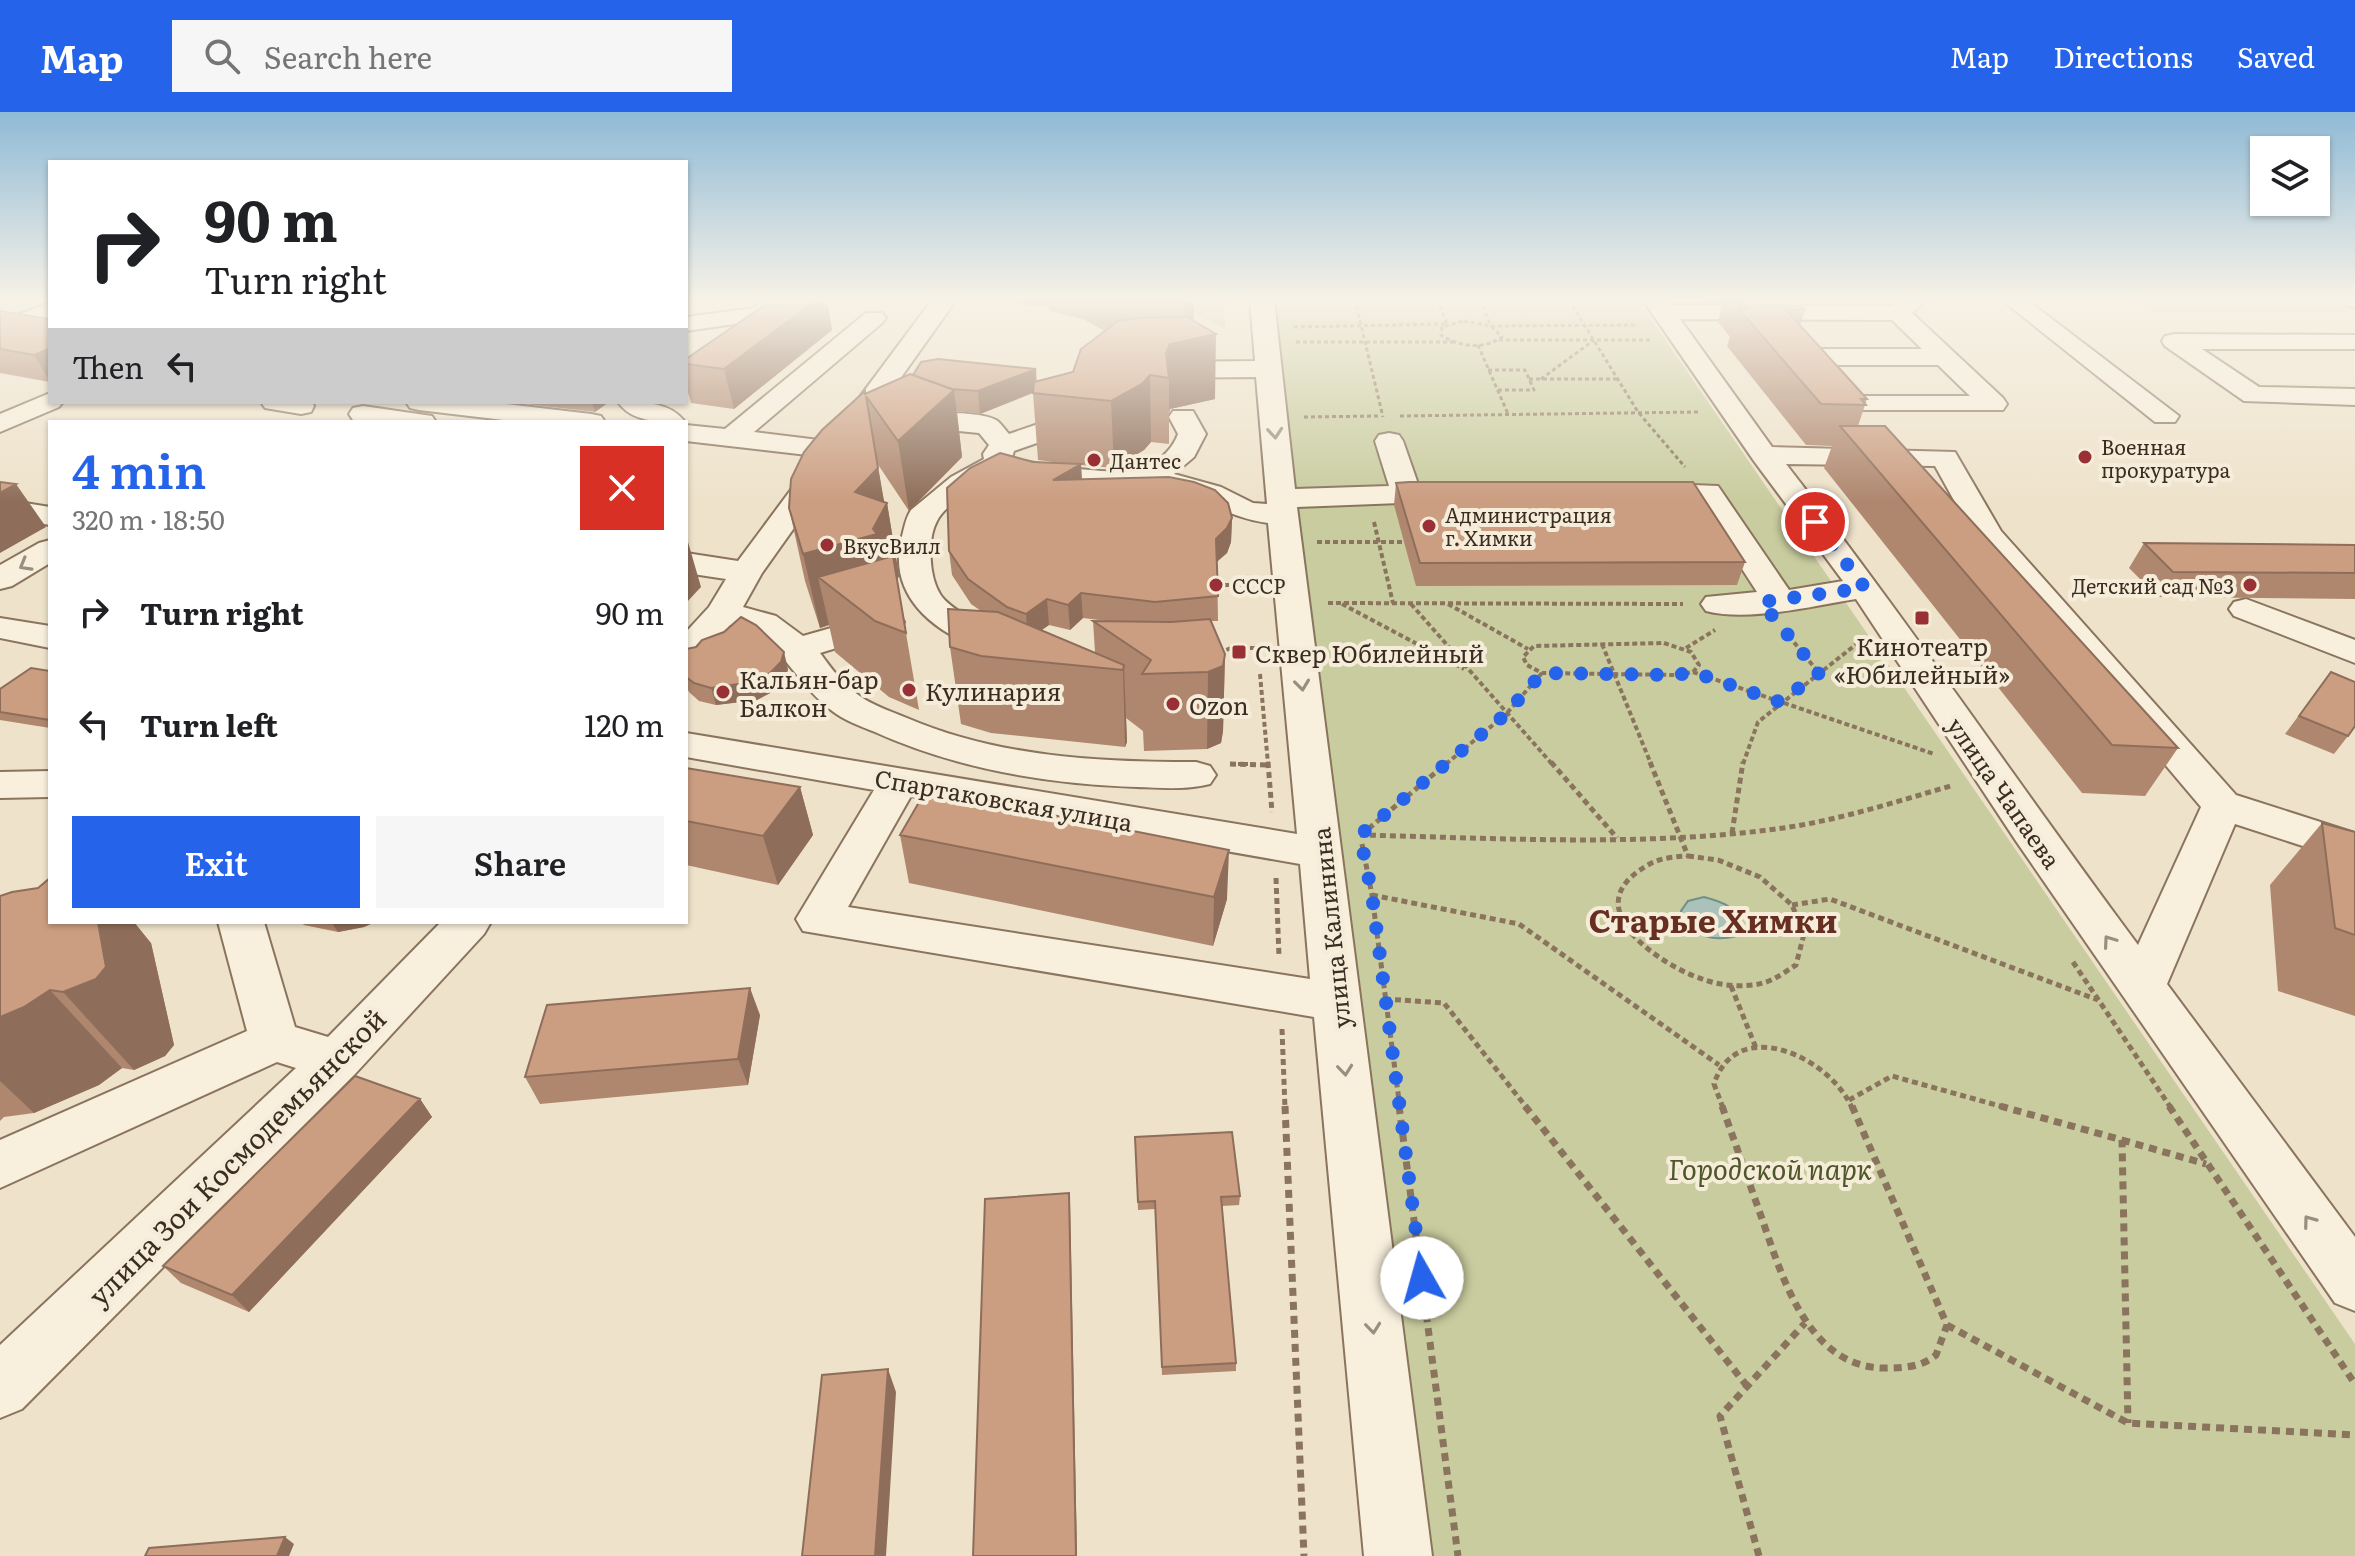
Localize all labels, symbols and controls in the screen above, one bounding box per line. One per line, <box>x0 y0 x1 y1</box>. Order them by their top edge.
search box <box>172 20 732 92</box>
text: Map <box>40 28 124 85</box>
icon: search <box>200 34 244 78</box>
text: Search here <box>264 34 432 78</box>
text: Map <box>1950 35 2009 77</box>
text: Directions <box>2053 35 2193 77</box>
text: Saved <box>2237 35 2315 77</box>
map controls <box>2250 136 2330 216</box>
button: layers <box>2250 136 2330 216</box>
text: 90 m <box>204 176 338 259</box>
icon: right <box>72 192 176 296</box>
text: Turn right <box>204 252 387 305</box>
text: Then <box>72 344 144 388</box>
icon: left <box>160 344 204 388</box>
one-way arrow <box>1266 427 1283 440</box>
place label: Военная прокуратура <box>2101 431 2230 484</box>
text: 4 min <box>72 433 206 504</box>
place label: Дантес <box>1110 445 1181 475</box>
button: close <box>580 446 664 530</box>
marker: Военная прокуратура <box>2076 448 2094 466</box>
marker: Дантес <box>1085 451 1103 469</box>
pin <box>1781 488 1849 556</box>
text: 320 m · 18:50 <box>72 499 225 538</box>
place label: Администрация г. Химки <box>1445 499 1612 552</box>
icon: arrive <box>1793 500 1837 544</box>
marker: Администрация г. Химки <box>1420 517 1438 535</box>
place label: ВкусВилл <box>843 530 941 560</box>
marker: ВкусВилл <box>818 536 836 554</box>
one-way arrow <box>19 555 34 571</box>
place label: СССР <box>1232 570 1285 600</box>
place label: Детский сад №3 <box>2072 570 2234 600</box>
marker: СССР <box>1207 576 1225 594</box>
marker: Детский сад №3 <box>2241 576 2259 594</box>
icon: right <box>72 590 116 634</box>
text: Turn right <box>140 590 304 634</box>
text: 90 m <box>596 590 664 634</box>
marker: Кинотеатр «Юбилейный» <box>1913 609 1931 627</box>
place label: Кинотеатр «Юбилейный» <box>1834 628 2010 691</box>
place label: Сквер Юбилейный <box>1255 635 1484 670</box>
marker: Сквер Юбилейный <box>1230 643 1248 661</box>
place label: Кальян-бар Балкон <box>739 661 879 724</box>
place label: Кулинария <box>925 673 1061 708</box>
one-way arrow <box>1293 679 1310 692</box>
marker: Кулинария <box>900 681 918 699</box>
marker: Кальян-бар Балкон <box>714 683 732 701</box>
place label: Ozon <box>1189 687 1249 722</box>
marker: Ozon <box>1164 695 1182 713</box>
icon: left <box>72 702 116 746</box>
text: Turn left <box>140 702 278 746</box>
text: 120 m <box>584 702 664 746</box>
street label: улица Чапаева <box>1940 709 2070 875</box>
street label: Спартаковская улица <box>872 759 1136 839</box>
button: Exit <box>72 816 360 908</box>
button: Share <box>376 816 664 908</box>
street label: улица Калинина <box>1302 826 1358 1030</box>
district label: Старые Химки <box>1589 895 1837 943</box>
one-way arrow <box>2104 936 2119 950</box>
street label: улица Зои Космодемьянской <box>77 997 395 1315</box>
one-way arrow <box>1337 1064 1354 1077</box>
park label: Городской парк <box>1668 1147 1872 1189</box>
one-way arrow <box>2304 1216 2319 1230</box>
position arrow <box>1380 1236 1464 1320</box>
one-way arrow <box>1365 1322 1382 1335</box>

